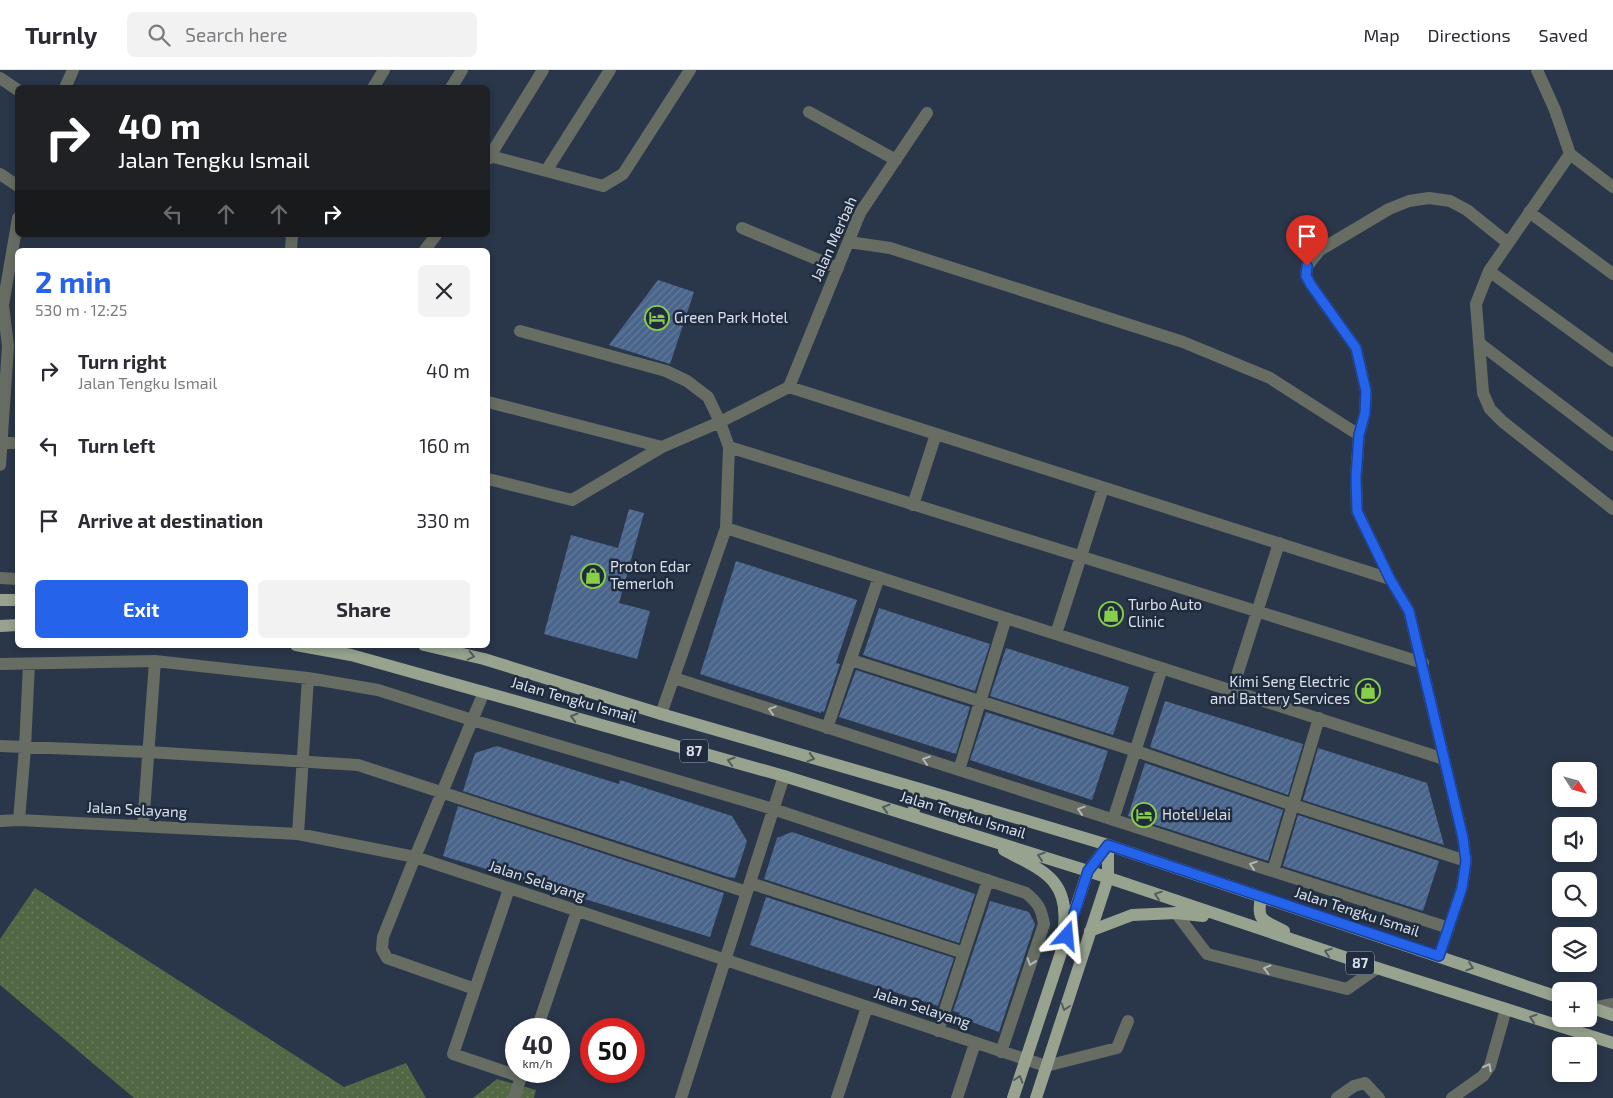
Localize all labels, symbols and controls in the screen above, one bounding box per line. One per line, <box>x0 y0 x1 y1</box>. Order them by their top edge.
search box <box>127 12 477 57</box>
text: Turnly <box>25 20 97 49</box>
icon: search <box>145 21 173 49</box>
text: Search here <box>185 23 287 46</box>
text: Map <box>1363 24 1400 46</box>
text: Directions <box>1428 24 1511 46</box>
text: Saved <box>1539 24 1588 46</box>
text: 40 m <box>118 104 201 146</box>
icon: right <box>35 105 100 170</box>
text: Jalan Tengku Ismail <box>118 146 309 172</box>
street label: Jalan Merbah <box>806 193 860 284</box>
icon: left <box>159 200 187 228</box>
icon: ahead <box>212 200 240 228</box>
icon: ahead <box>265 200 293 228</box>
icon: right <box>318 200 346 228</box>
pin <box>1286 215 1328 266</box>
icon: arrive <box>1293 222 1321 250</box>
text: 2 min <box>35 263 112 299</box>
button: close <box>418 265 470 317</box>
text: 530 m · 12:25 <box>35 300 127 319</box>
hotel icon: Green Park Hotel <box>644 305 670 331</box>
place label: Green Park Hotel <box>674 308 789 326</box>
text: Turn right <box>78 350 166 373</box>
icon: right <box>35 357 63 385</box>
text: 40 m <box>426 359 470 382</box>
text: Jalan Tengku Ismail <box>78 373 217 392</box>
icon: left <box>35 432 63 460</box>
text: Turn left <box>78 434 155 457</box>
text: 160 m <box>419 434 470 457</box>
icon: arrive <box>35 507 63 535</box>
text: Arrive at destination <box>78 509 263 532</box>
text: 330 m <box>417 509 470 532</box>
place label: Proton Edar Temerloh <box>610 557 691 592</box>
shop icon: Proton Edar Temerloh <box>580 563 606 589</box>
button: Exit <box>35 580 248 638</box>
button: Share <box>258 580 470 638</box>
place label: Turbo Auto Clinic <box>1128 595 1202 630</box>
shop icon: Turbo Auto Clinic <box>1098 601 1124 627</box>
one-way arrow <box>467 650 476 661</box>
street label: Jalan Tengku Ismail <box>509 672 640 726</box>
place label: Kimi Seng Electric and Battery Services <box>1210 672 1350 707</box>
shop icon: Kimi Seng Electric and Battery Services <box>1355 678 1381 704</box>
one-way arrow <box>768 706 776 716</box>
one-way arrow <box>571 713 579 723</box>
road number: 87 <box>680 739 708 762</box>
one-way arrow <box>807 752 815 762</box>
one-way arrow <box>726 756 735 767</box>
one-way arrow <box>923 756 931 766</box>
north arrow <box>1552 762 1598 808</box>
map controls <box>1552 762 1597 1082</box>
street label: Jalan Tengku Ismail <box>898 786 1029 842</box>
street label: Jalan Selayang <box>86 797 188 821</box>
hotel icon: Hotel Jelai <box>1131 802 1157 828</box>
one-way arrow <box>883 803 891 813</box>
one-way arrow <box>1077 805 1086 815</box>
place label: Hotel Jelai <box>1162 805 1231 823</box>
button: sound <box>1552 817 1597 862</box>
one-way arrow <box>1038 852 1046 862</box>
street label: Jalan Selayang <box>487 856 588 904</box>
one-way arrow <box>1249 861 1257 871</box>
button: search <box>1552 872 1597 917</box>
street label: Jalan Tengku Ismail <box>1292 882 1423 940</box>
one-way arrow <box>1154 891 1162 901</box>
position arrow <box>1040 909 1092 961</box>
button: layers <box>1552 927 1597 972</box>
one-way arrow <box>1325 948 1333 958</box>
road number: 87 <box>1346 951 1374 974</box>
one-way arrow <box>1027 958 1037 966</box>
one-way arrow <box>1465 961 1473 971</box>
one-way arrow <box>1262 964 1271 975</box>
button: + <box>1552 982 1597 1027</box>
street label: Jalan Selayang <box>872 983 973 1031</box>
one-way arrow <box>1061 1003 1071 1011</box>
one-way arrow <box>1530 1013 1538 1023</box>
speed limit sign: 50 <box>580 1018 645 1083</box>
text: 40 <box>522 1029 553 1059</box>
button: − <box>1552 1037 1597 1082</box>
text: km/h <box>523 1056 552 1070</box>
one-way arrow <box>1482 1063 1492 1072</box>
one-way arrow <box>1013 1075 1023 1083</box>

